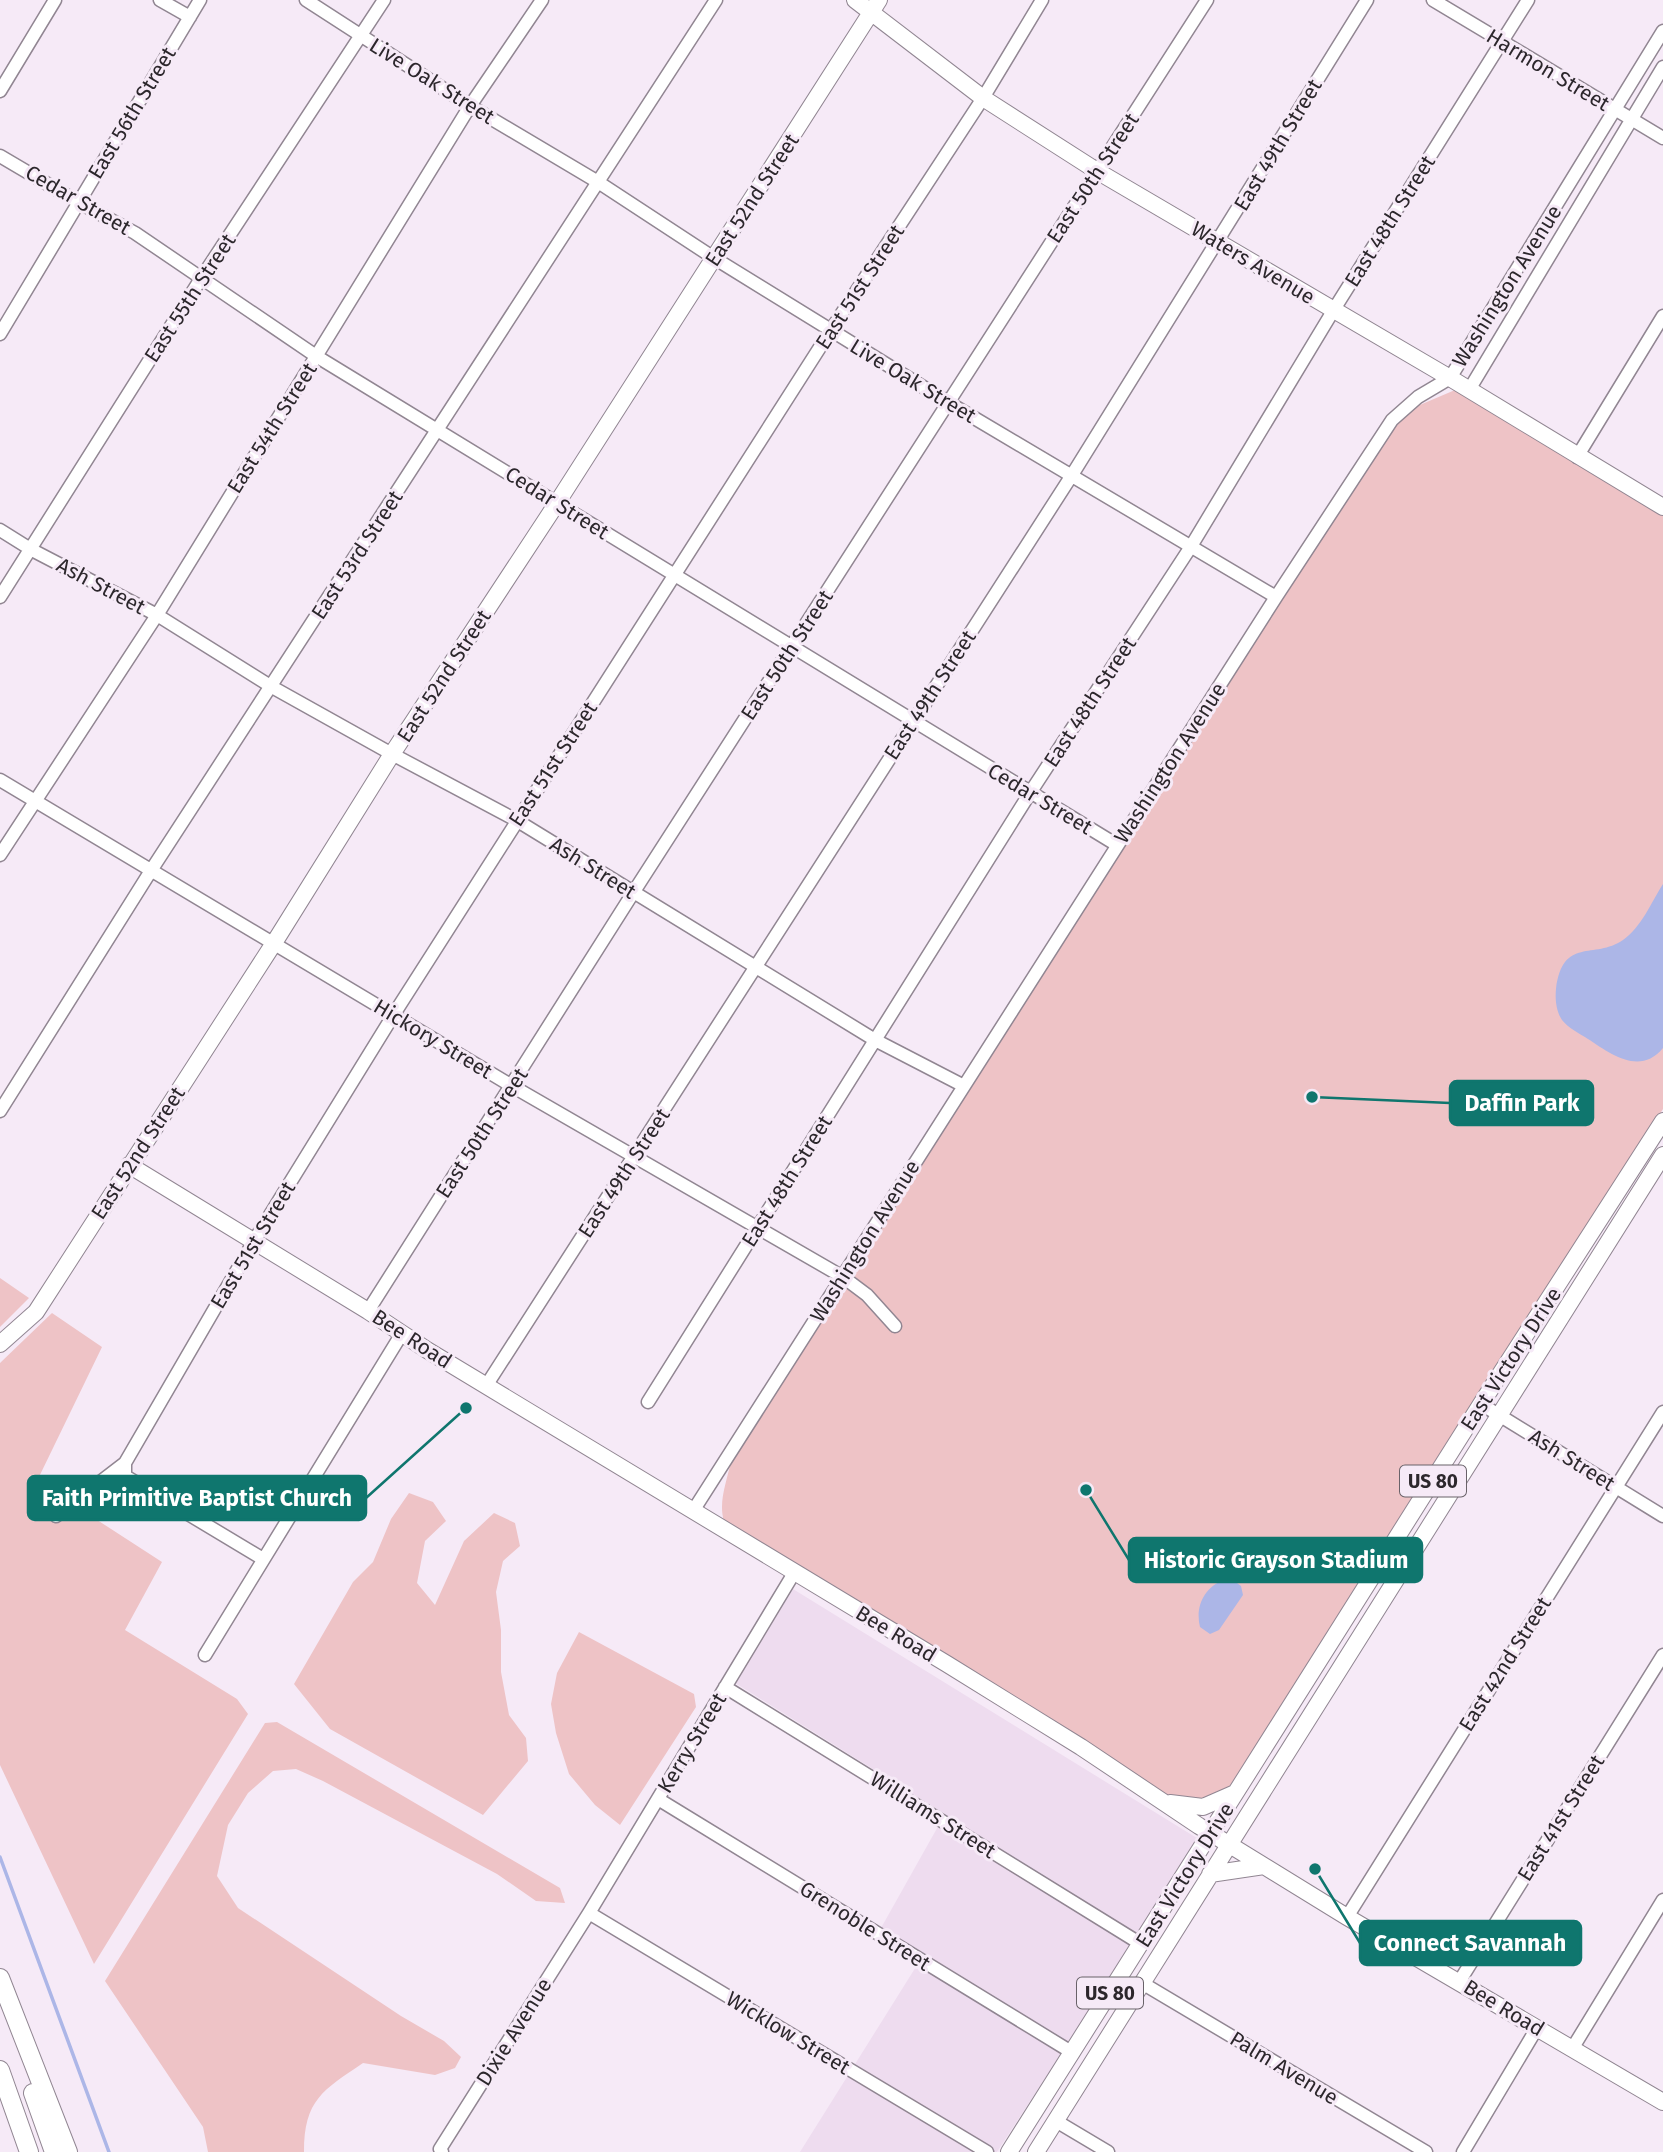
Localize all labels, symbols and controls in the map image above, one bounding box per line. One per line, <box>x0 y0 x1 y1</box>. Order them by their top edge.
street label: Harmon Street <box>1482 23 1615 117</box>
street label: Live Oak Street <box>365 32 500 130</box>
street label: East 56th Street <box>82 42 182 184</box>
street label: East 49th Street <box>1228 74 1328 216</box>
street label: East 50th Street <box>1041 108 1145 248</box>
street label: East 52nd Street <box>699 128 805 271</box>
street label: East 48th Street <box>1339 150 1441 292</box>
street label: Cedar Street <box>21 159 136 241</box>
street label: Washington Avenue <box>1447 200 1567 372</box>
street label: Waters Avenue <box>1186 216 1320 310</box>
street label: East 51st Street <box>810 219 910 354</box>
street label: East 55th Street <box>139 228 242 367</box>
street label: Live Oak Street <box>845 333 981 429</box>
street label: East 54th Street <box>221 357 323 498</box>
street label: Cedar Street <box>500 461 614 545</box>
street label: East 53rd Street <box>306 485 409 624</box>
street label: Ash Street <box>52 552 150 620</box>
street label: East 50th Street <box>735 585 839 725</box>
street label: East 52nd Street <box>391 604 497 747</box>
street label: East 49th Street <box>878 625 982 765</box>
street label: East 48th Street <box>1038 632 1142 772</box>
street label: Washington Avenue <box>1108 678 1232 848</box>
street label: East 51st Street <box>503 696 603 831</box>
street label: Cedar Street <box>983 758 1097 841</box>
street label: Ash Street <box>545 831 641 905</box>
street label: Hickory Street <box>369 993 498 1085</box>
street label: East 50th Street <box>430 1063 534 1203</box>
street label: East 52nd Street <box>85 1081 191 1224</box>
callout: Daffin Park <box>1450 1081 1593 1125</box>
text: Daffin Park <box>1464 1089 1580 1117</box>
street label: East 49th Street <box>572 1103 676 1243</box>
street label: East 48th Street <box>736 1110 838 1252</box>
street label: Washington Avenue <box>805 1155 925 1327</box>
street label: East 51st Street <box>205 1176 301 1313</box>
street label: East Victory Drive <box>1455 1282 1567 1436</box>
street label: Bee Road <box>367 1304 457 1374</box>
street label: Ash Street <box>1524 1423 1620 1497</box>
road number: US 80 <box>1400 1466 1466 1497</box>
callout: Faith Primitive Baptist Church <box>28 1476 366 1520</box>
text: Faith Primitive Baptist Church <box>42 1484 352 1512</box>
callout: Historic Grayson Stadium <box>1129 1538 1422 1582</box>
text: Historic Grayson Stadium <box>1144 1546 1408 1574</box>
street label: East 42nd Street <box>1453 1592 1557 1736</box>
street label: Bee Road <box>851 1600 941 1668</box>
street label: Kerry Street <box>652 1688 732 1798</box>
street label: East 41st Street <box>1512 1750 1610 1886</box>
street label: Williams Street <box>865 1766 1001 1864</box>
street label: East Victory Drive <box>1130 1798 1240 1952</box>
street label: Grenoble Street <box>795 1875 936 1977</box>
callout: Connect Savannah <box>1360 1921 1581 1965</box>
text: Connect Savannah <box>1374 1929 1566 1957</box>
street label: Dixie Avenue <box>471 1973 557 2091</box>
street label: Bee Road <box>1459 1974 1549 2042</box>
road number: US 80 <box>1077 1978 1143 2008</box>
street label: Wicklow Street <box>721 1986 855 2080</box>
street label: Palm Avenue <box>1225 2026 1343 2110</box>

